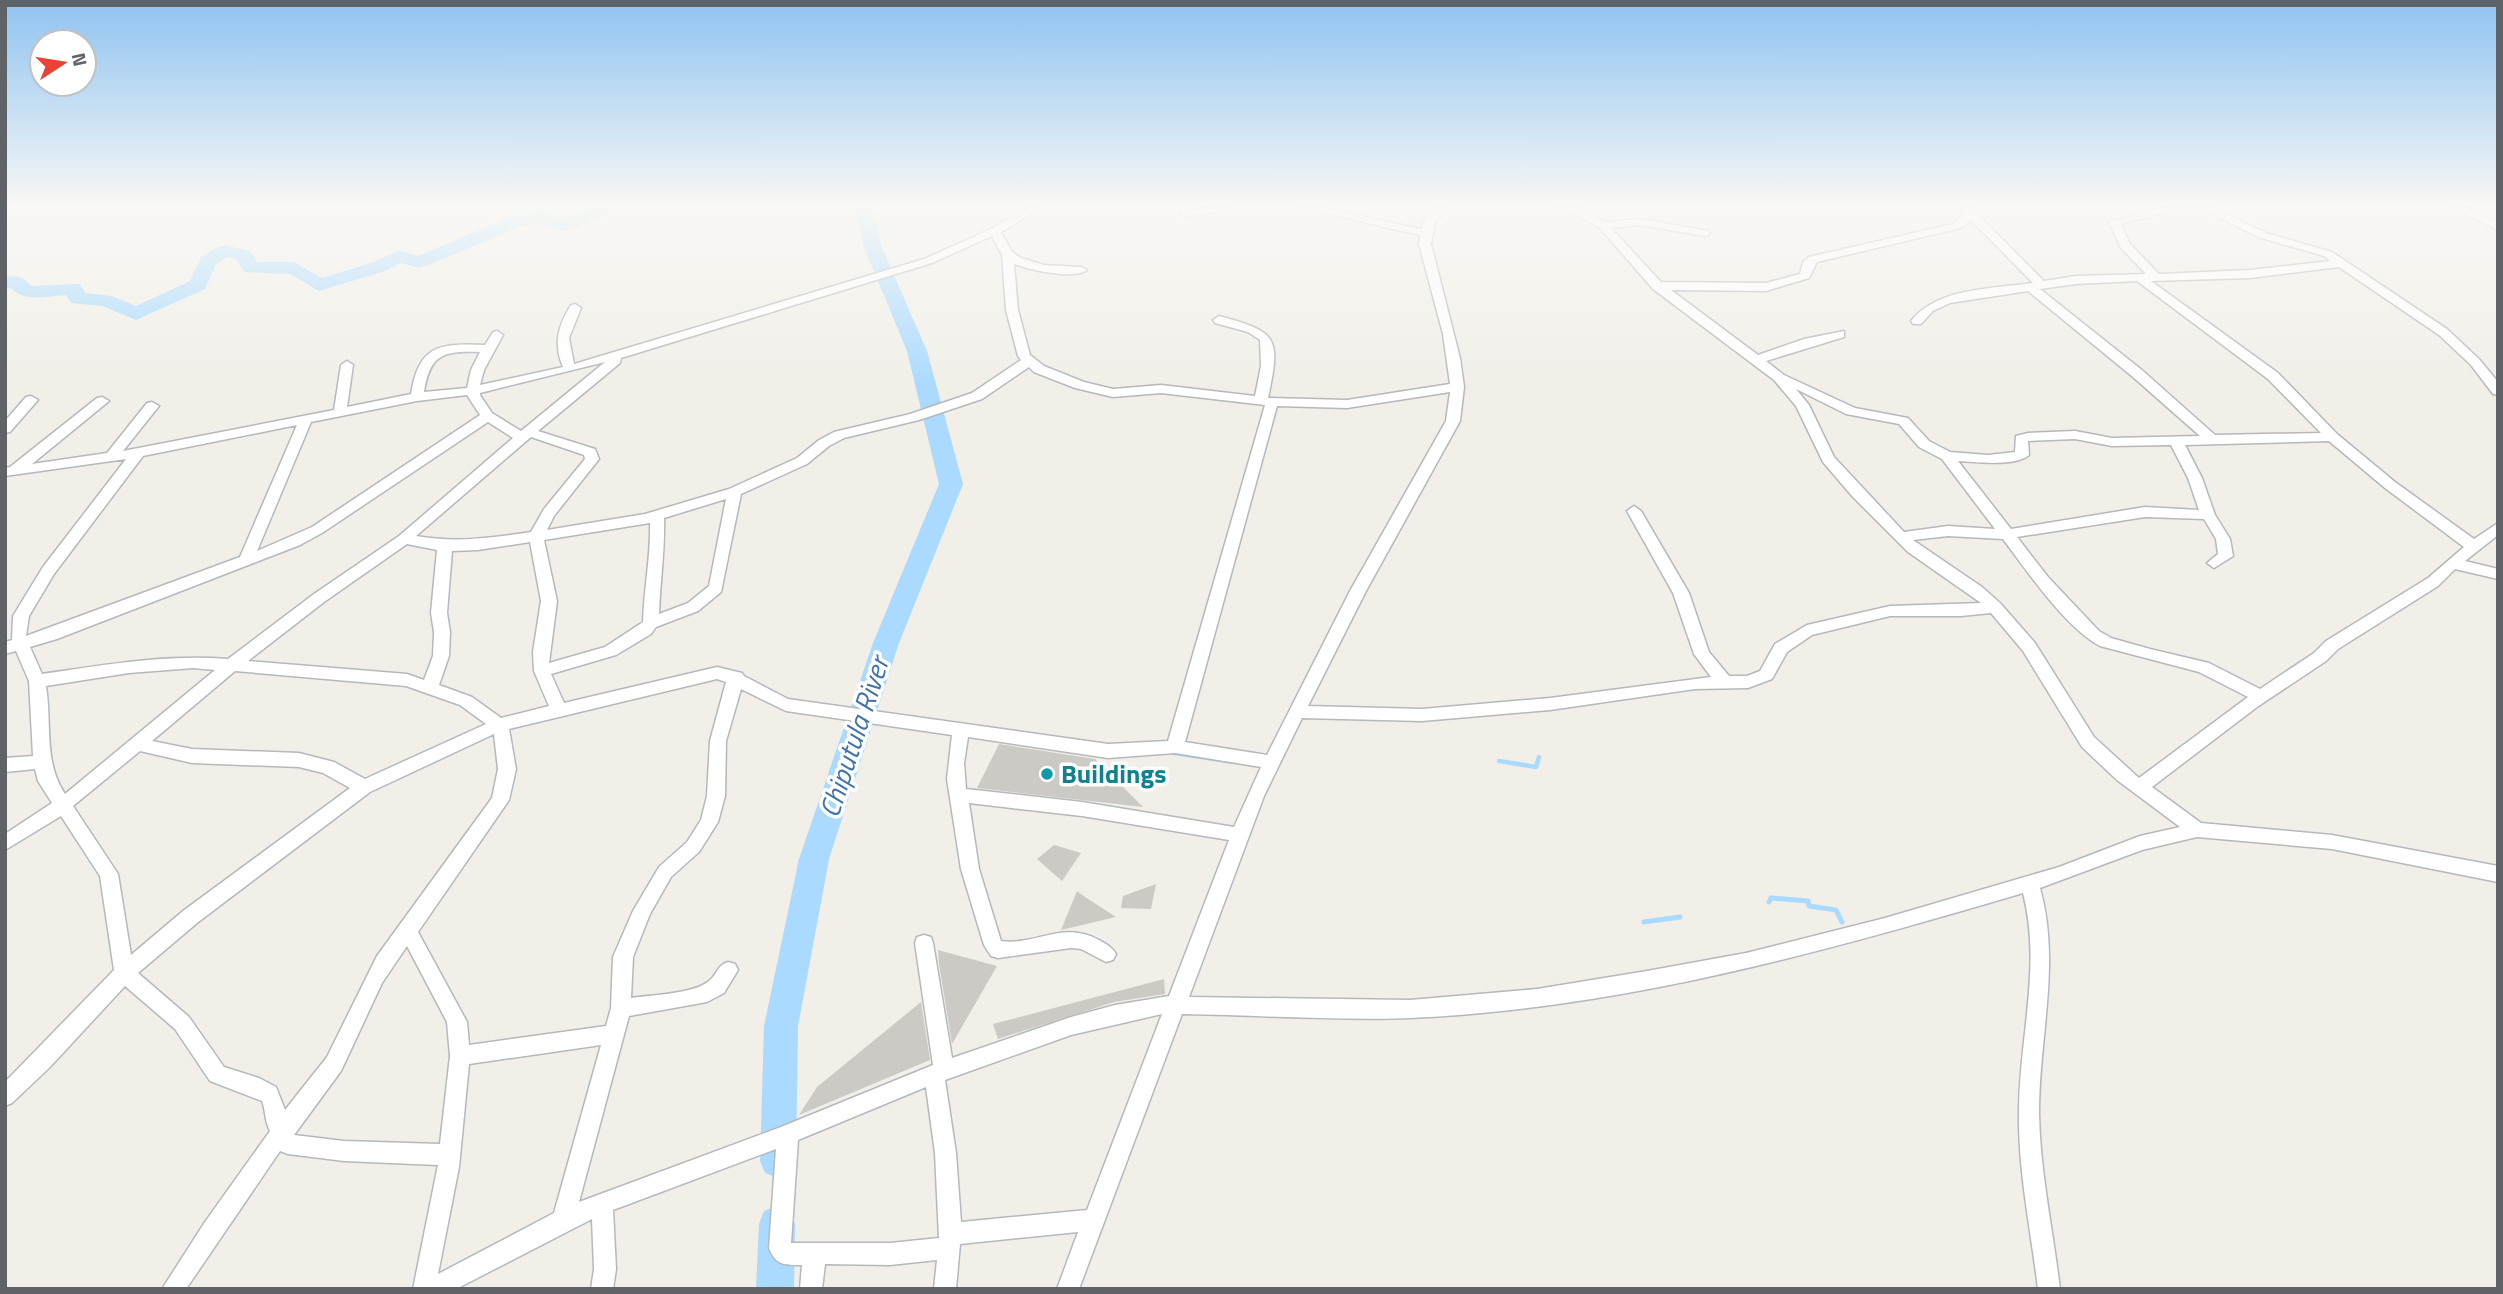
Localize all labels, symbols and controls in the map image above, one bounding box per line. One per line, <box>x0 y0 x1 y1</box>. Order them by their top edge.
north arrow <box>28 28 98 98</box>
text: N <box>65 50 96 69</box>
water label: Chiputula River <box>807 648 901 823</box>
place label: Buildings <box>1061 754 1166 793</box>
marker: Buildings <box>1039 766 1055 782</box>

